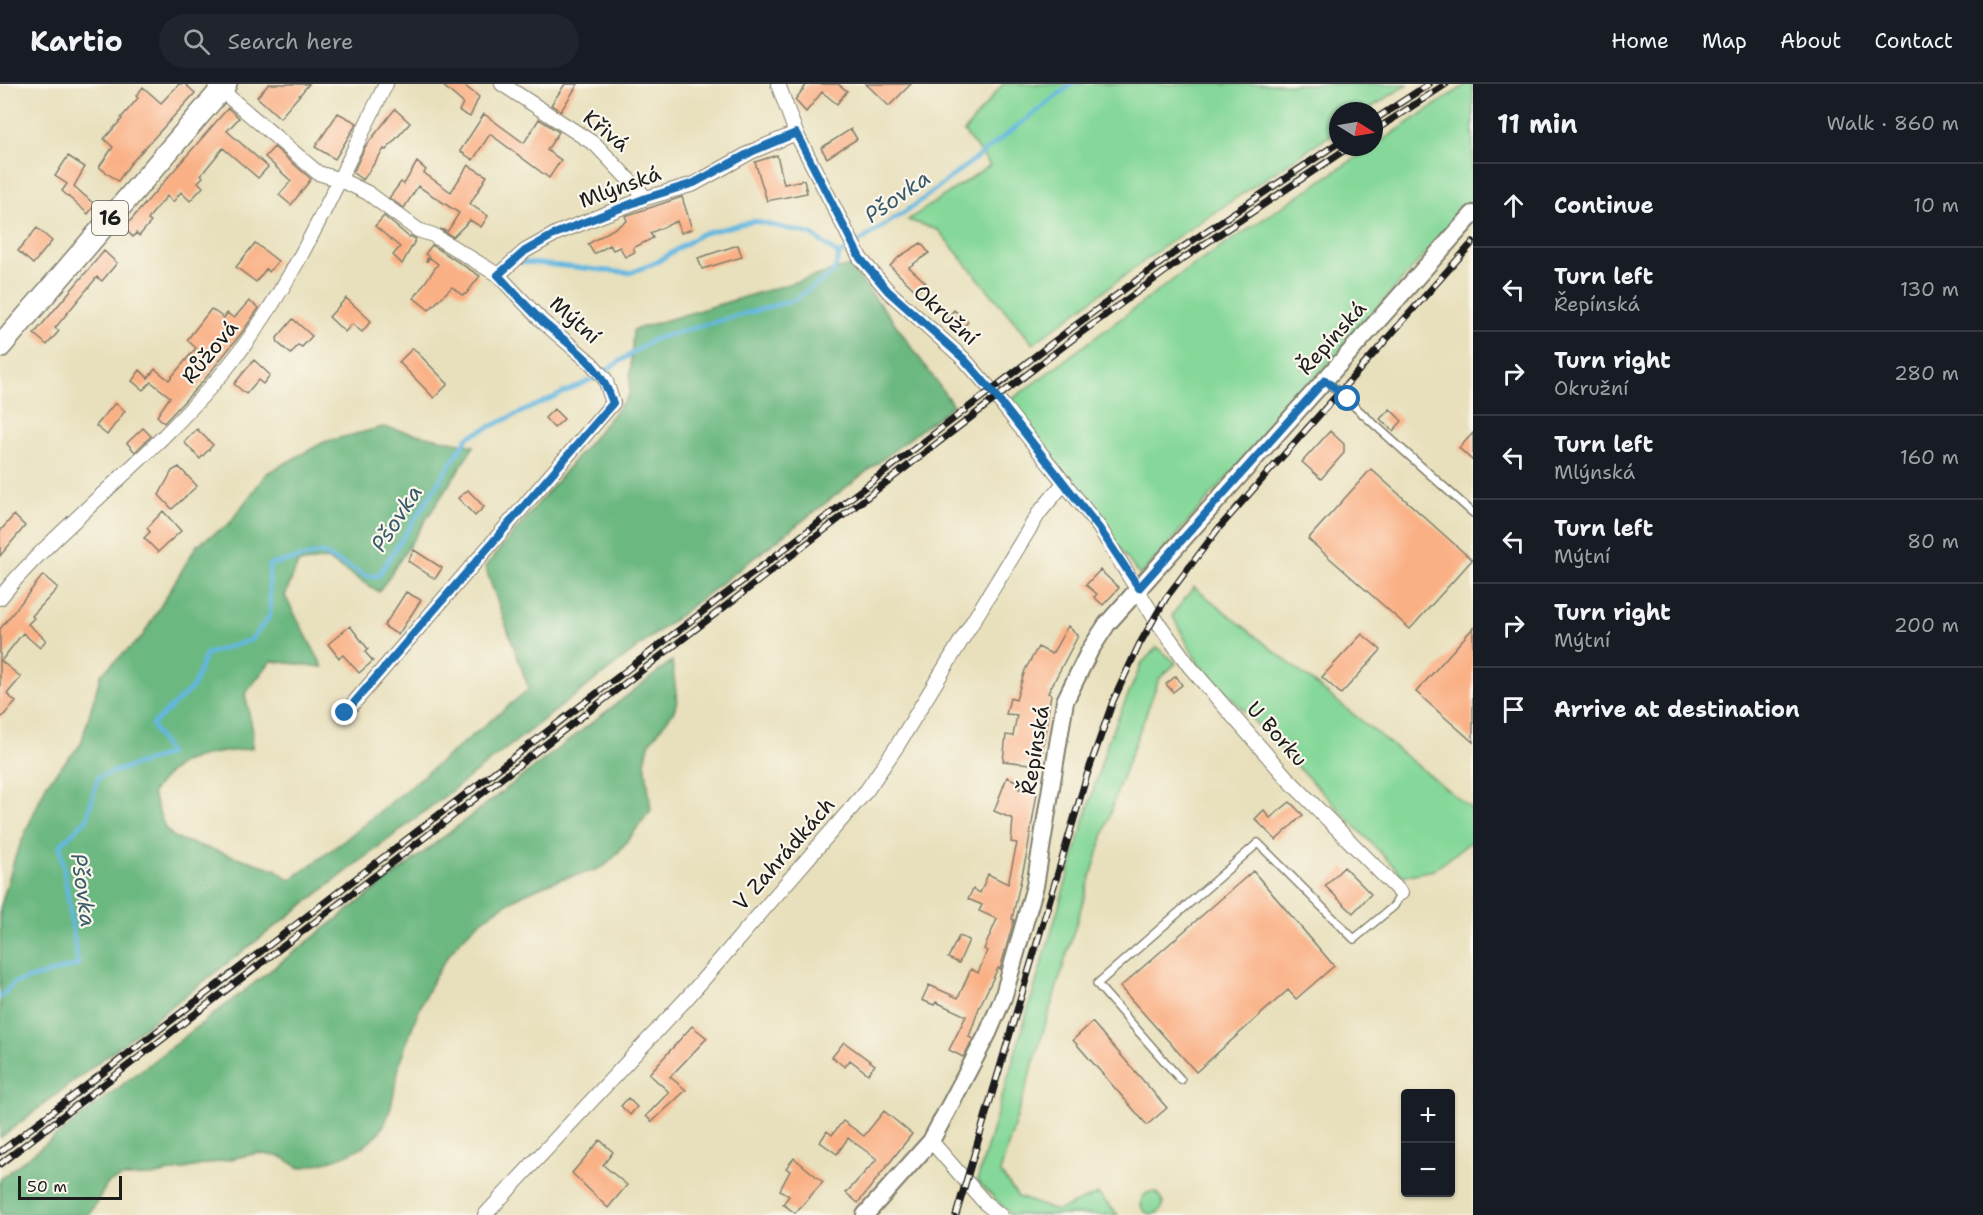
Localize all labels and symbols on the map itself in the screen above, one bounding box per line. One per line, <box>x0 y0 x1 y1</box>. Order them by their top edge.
north arrow <box>1329 102 1383 156</box>
street label: Křivá <box>577 104 635 158</box>
street label: Mlýnská <box>575 159 665 215</box>
water label: Pšovka <box>859 163 936 229</box>
road number: 16 <box>92 201 128 235</box>
street label: Okružní <box>907 278 985 352</box>
street label: Mýtní <box>544 290 606 350</box>
street label: Řepínská <box>1291 294 1373 381</box>
street label: Růžová <box>175 315 245 389</box>
route start <box>1334 385 1360 411</box>
water label: Pšovka <box>364 479 429 557</box>
street label: U Borku <box>1240 695 1314 773</box>
route end <box>331 699 357 725</box>
street label: Řepínská <box>1013 703 1056 797</box>
street label: V Zahrádkách <box>727 791 841 917</box>
water label: Pšovka <box>64 851 103 929</box>
scale bar <box>18 1173 122 1200</box>

